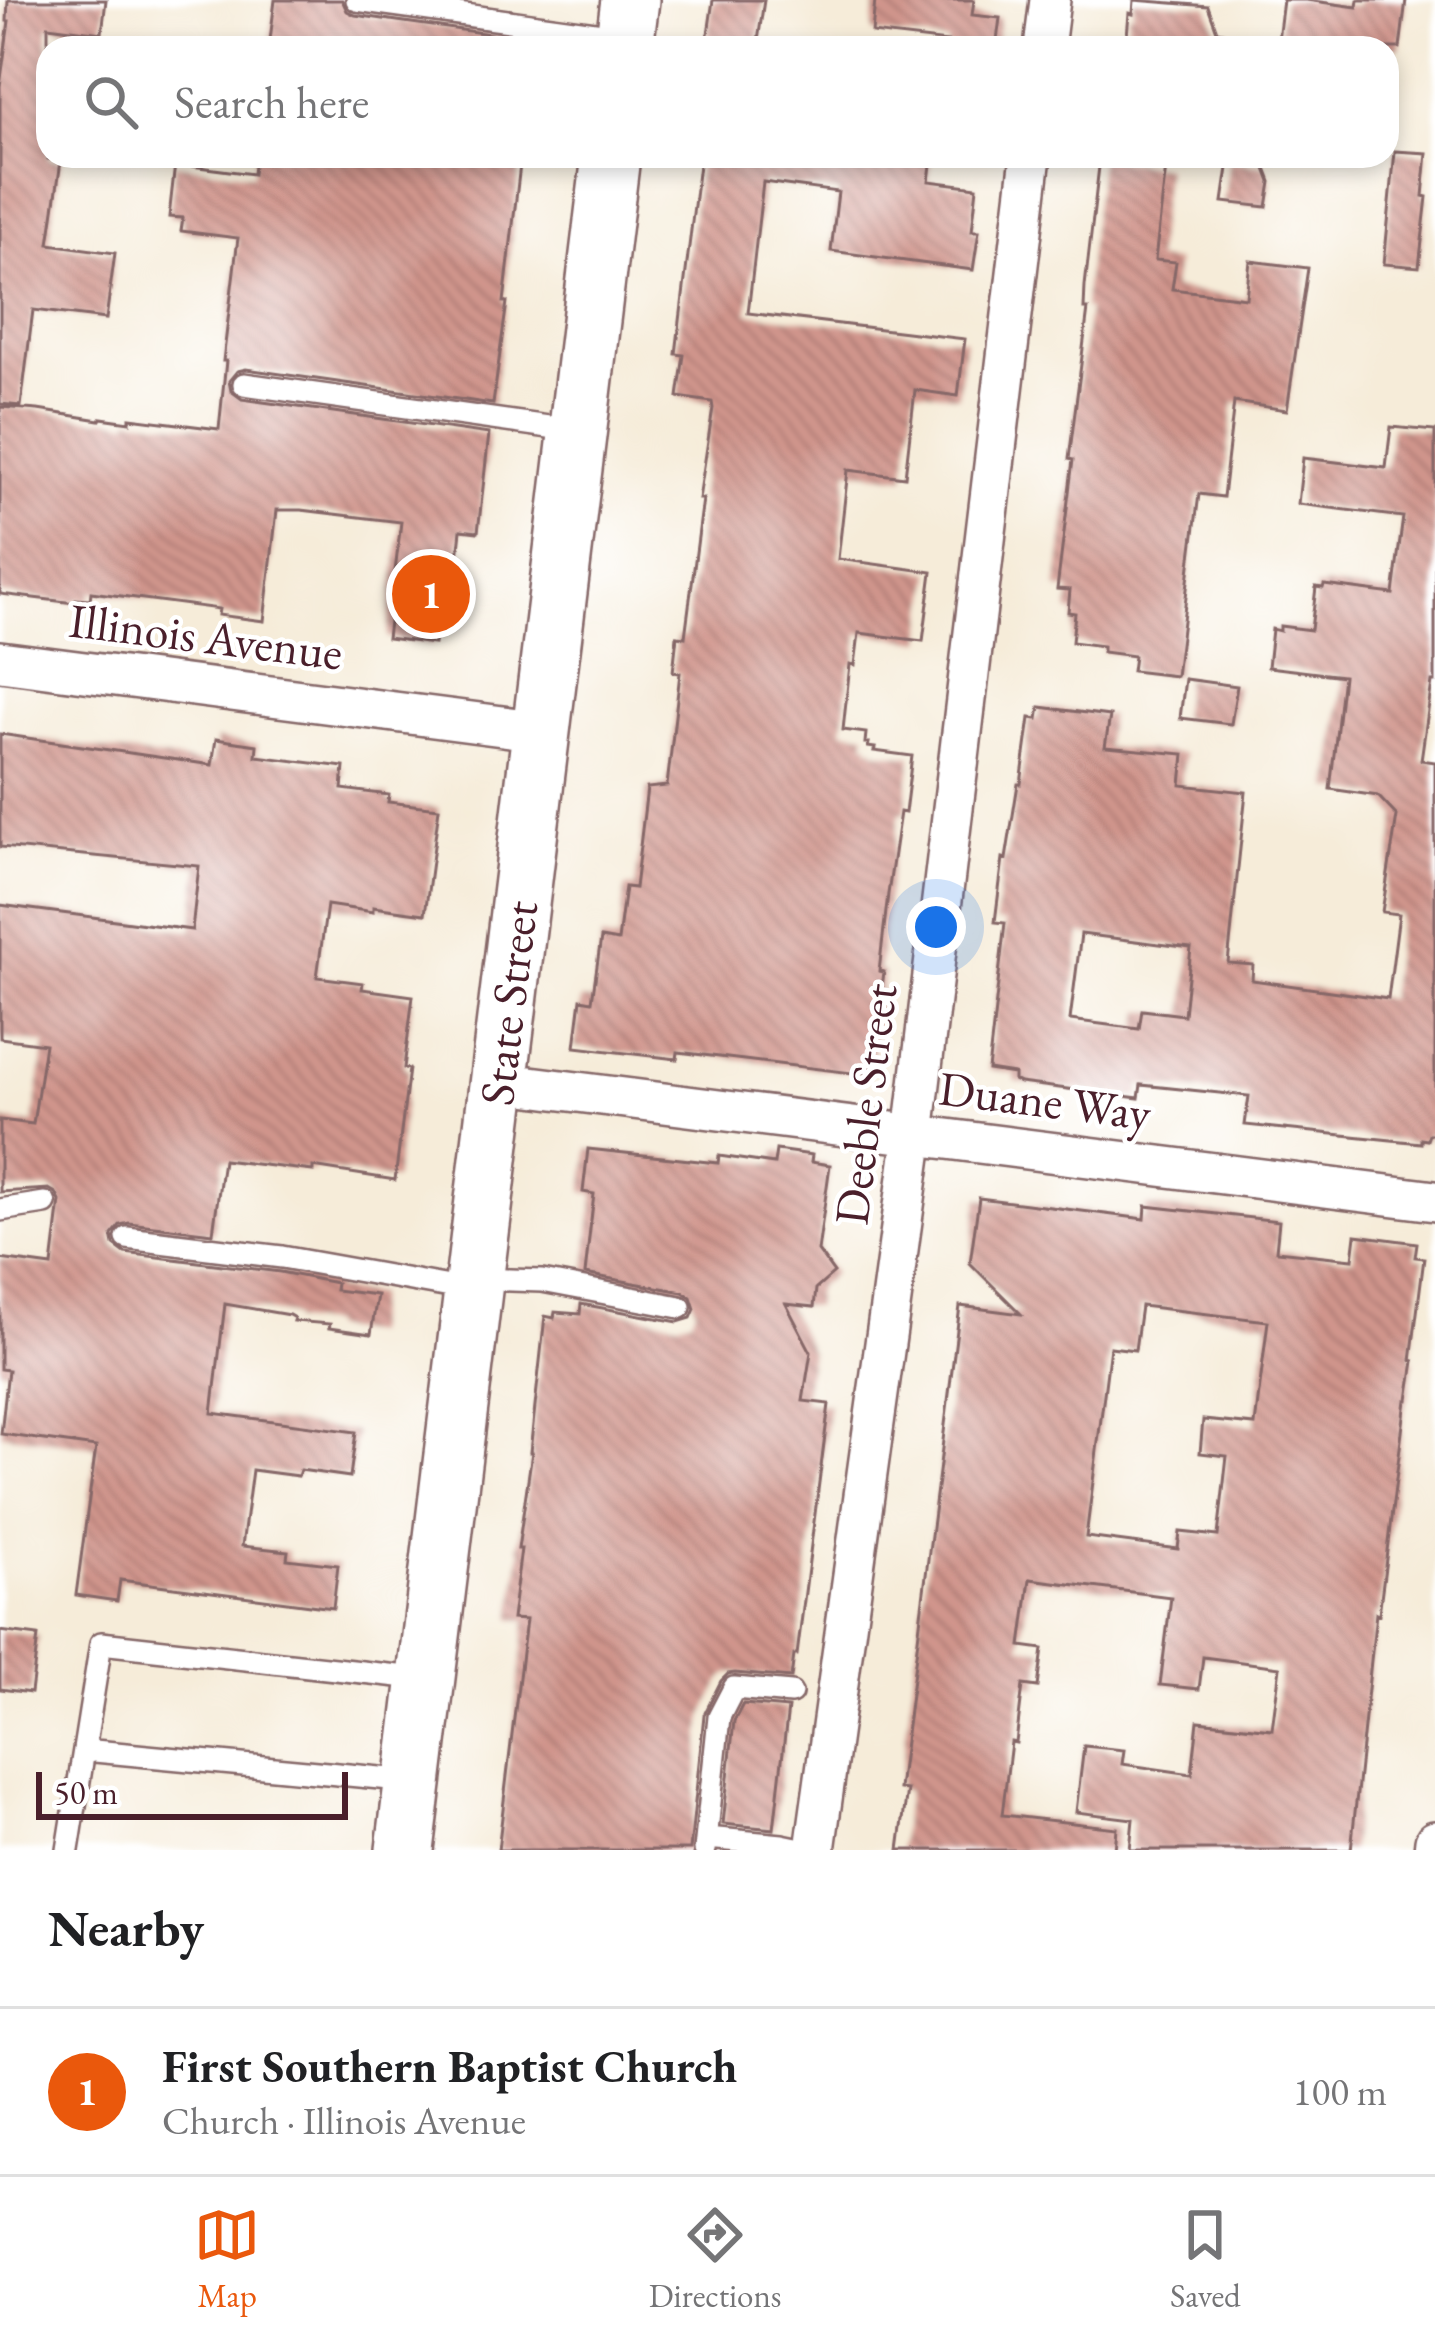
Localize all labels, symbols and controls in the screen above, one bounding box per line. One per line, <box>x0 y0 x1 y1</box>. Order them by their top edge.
search box <box>36 36 1399 168</box>
icon: search <box>78 69 144 135</box>
text: Search here <box>174 73 369 131</box>
pin: 1 <box>392 549 470 639</box>
street label: Illinois Avenue <box>66 588 346 684</box>
street label: State Street <box>465 897 551 1109</box>
your location <box>906 897 966 957</box>
street label: Deeble Street <box>819 980 911 1228</box>
street label: Duane Way <box>935 1056 1156 1144</box>
scale bar <box>36 1766 348 1819</box>
text: 50 m <box>54 1771 118 1814</box>
text: Nearby <box>48 1895 204 1961</box>
text: First Southern Baptist Church <box>162 2037 737 2095</box>
text: 1 <box>77 2066 97 2117</box>
text: 100 m <box>1293 2066 1387 2117</box>
text: Church · Illinois Avenue <box>162 2095 526 2146</box>
tab: Map <box>194 2202 260 2317</box>
tab: Directions <box>649 2202 782 2317</box>
tab: Saved <box>1170 2202 1241 2317</box>

